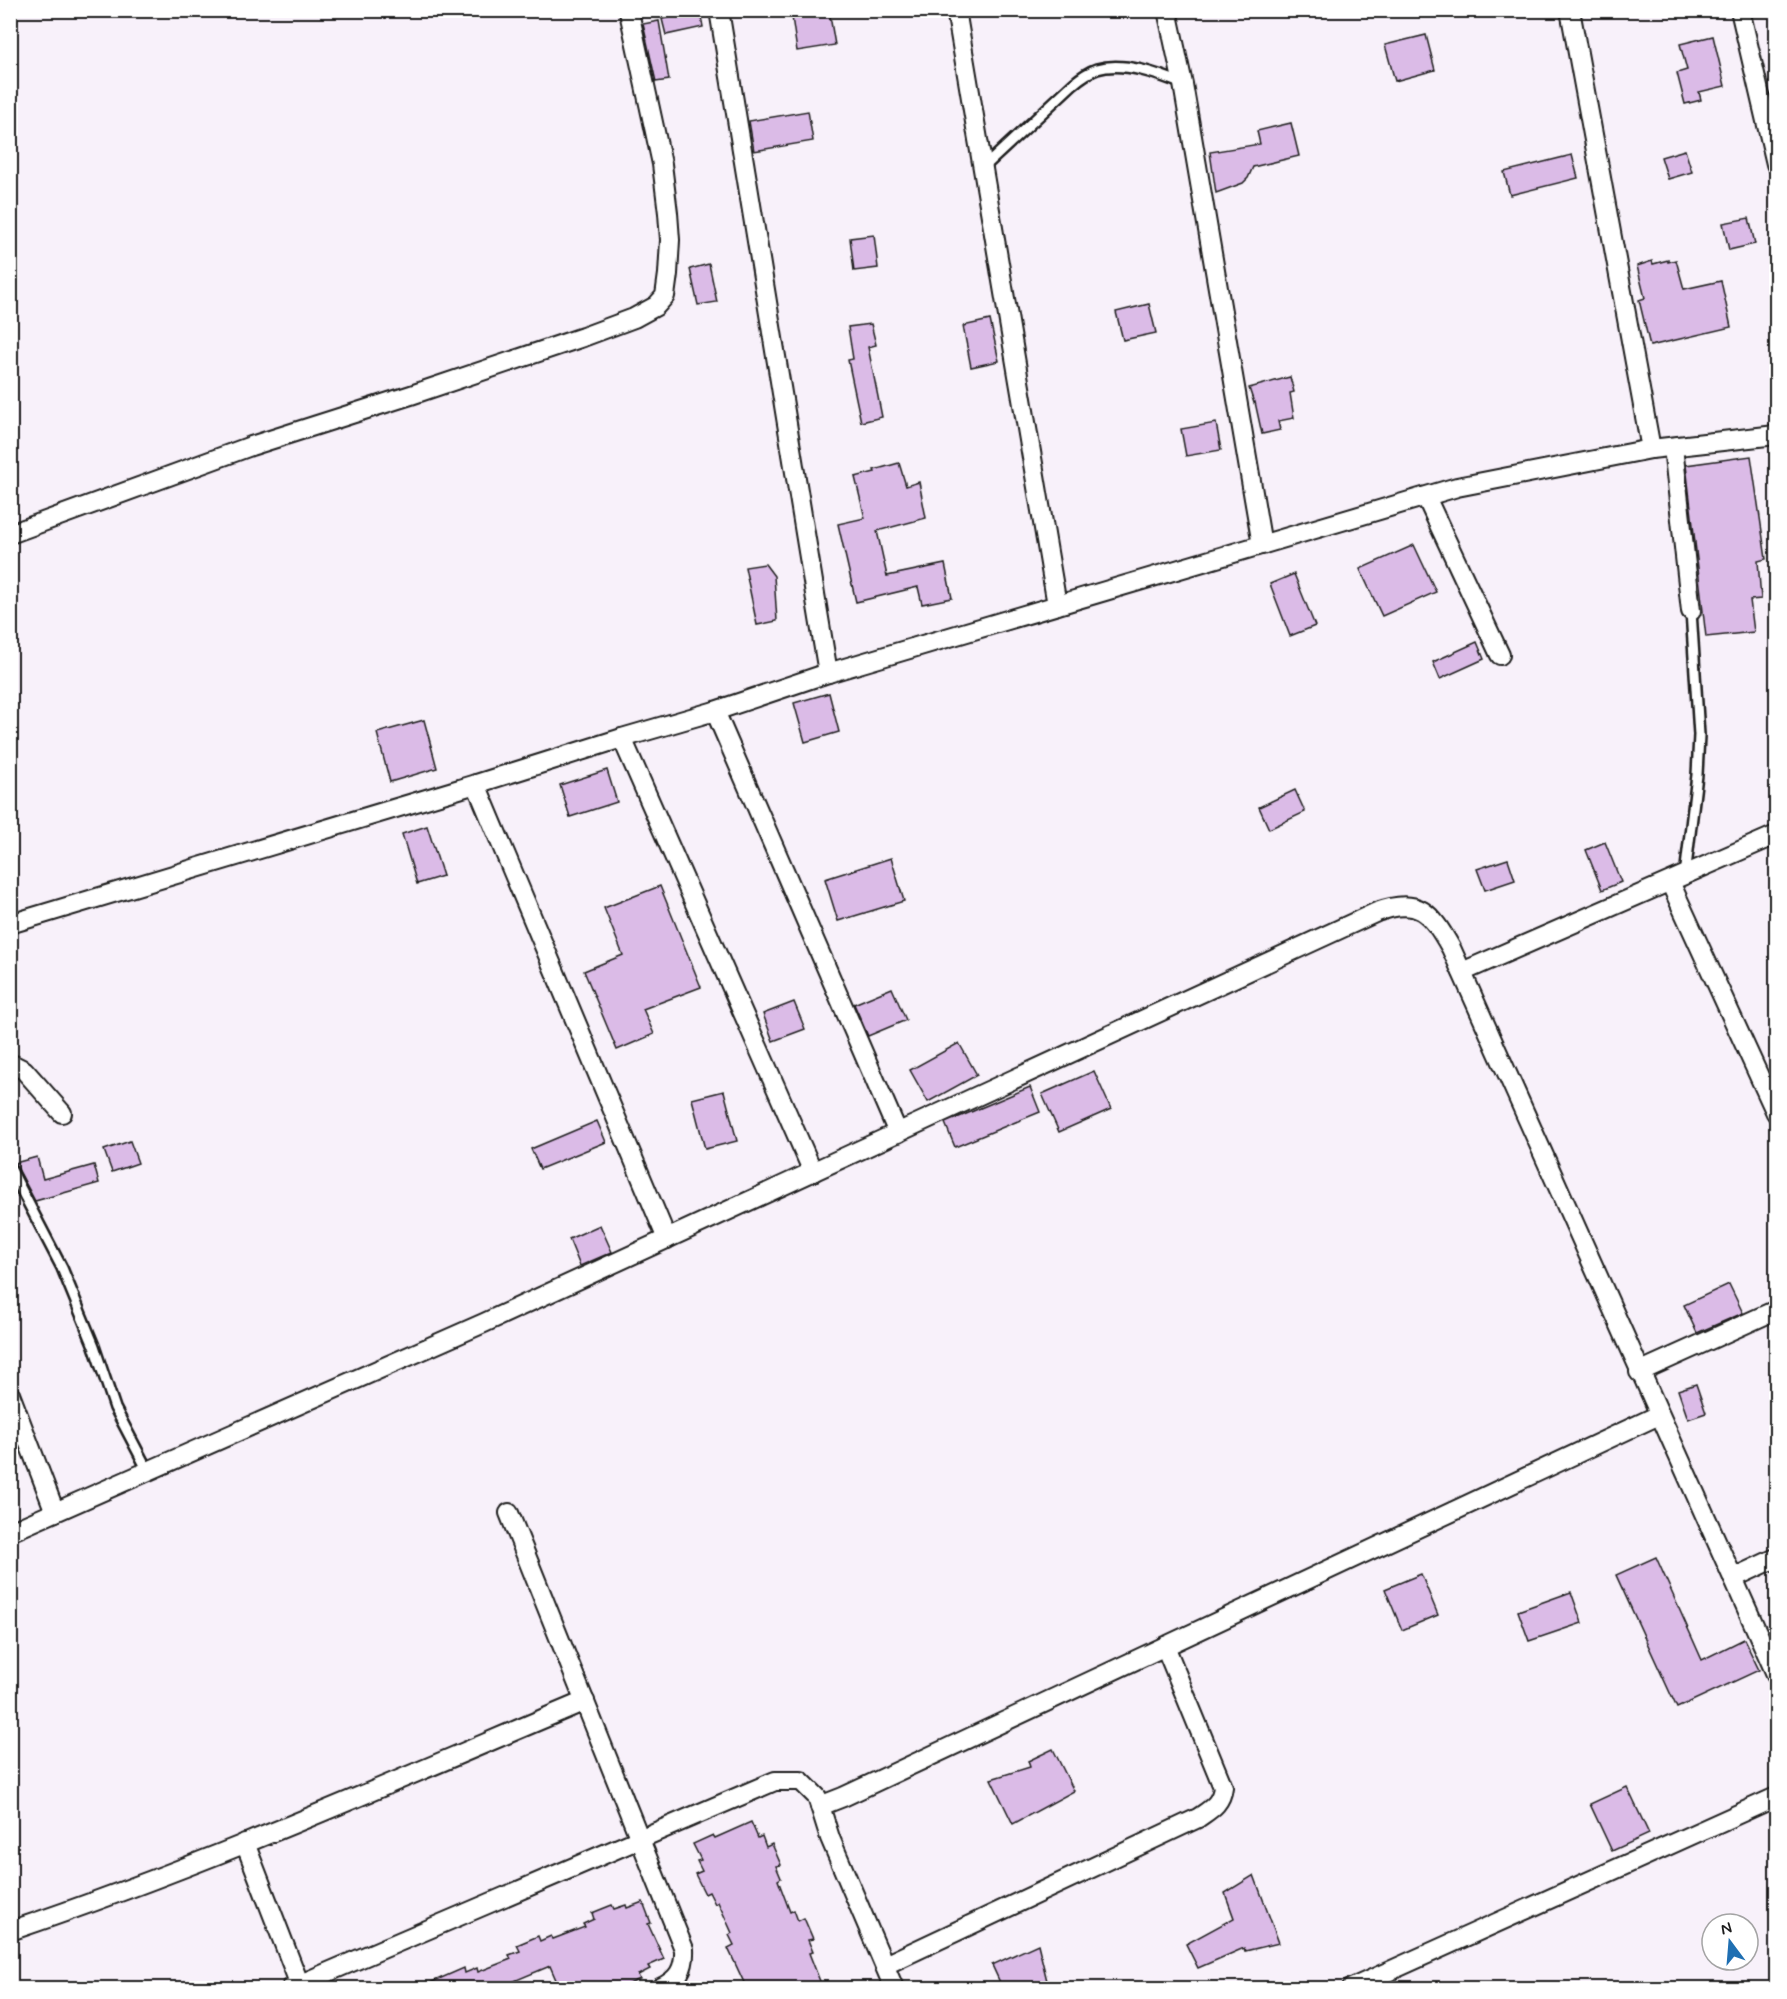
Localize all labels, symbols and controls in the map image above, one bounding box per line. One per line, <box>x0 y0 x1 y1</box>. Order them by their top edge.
north arrow <box>1700 1912 1760 1972</box>
text: N <box>1718 1917 1734 1941</box>

